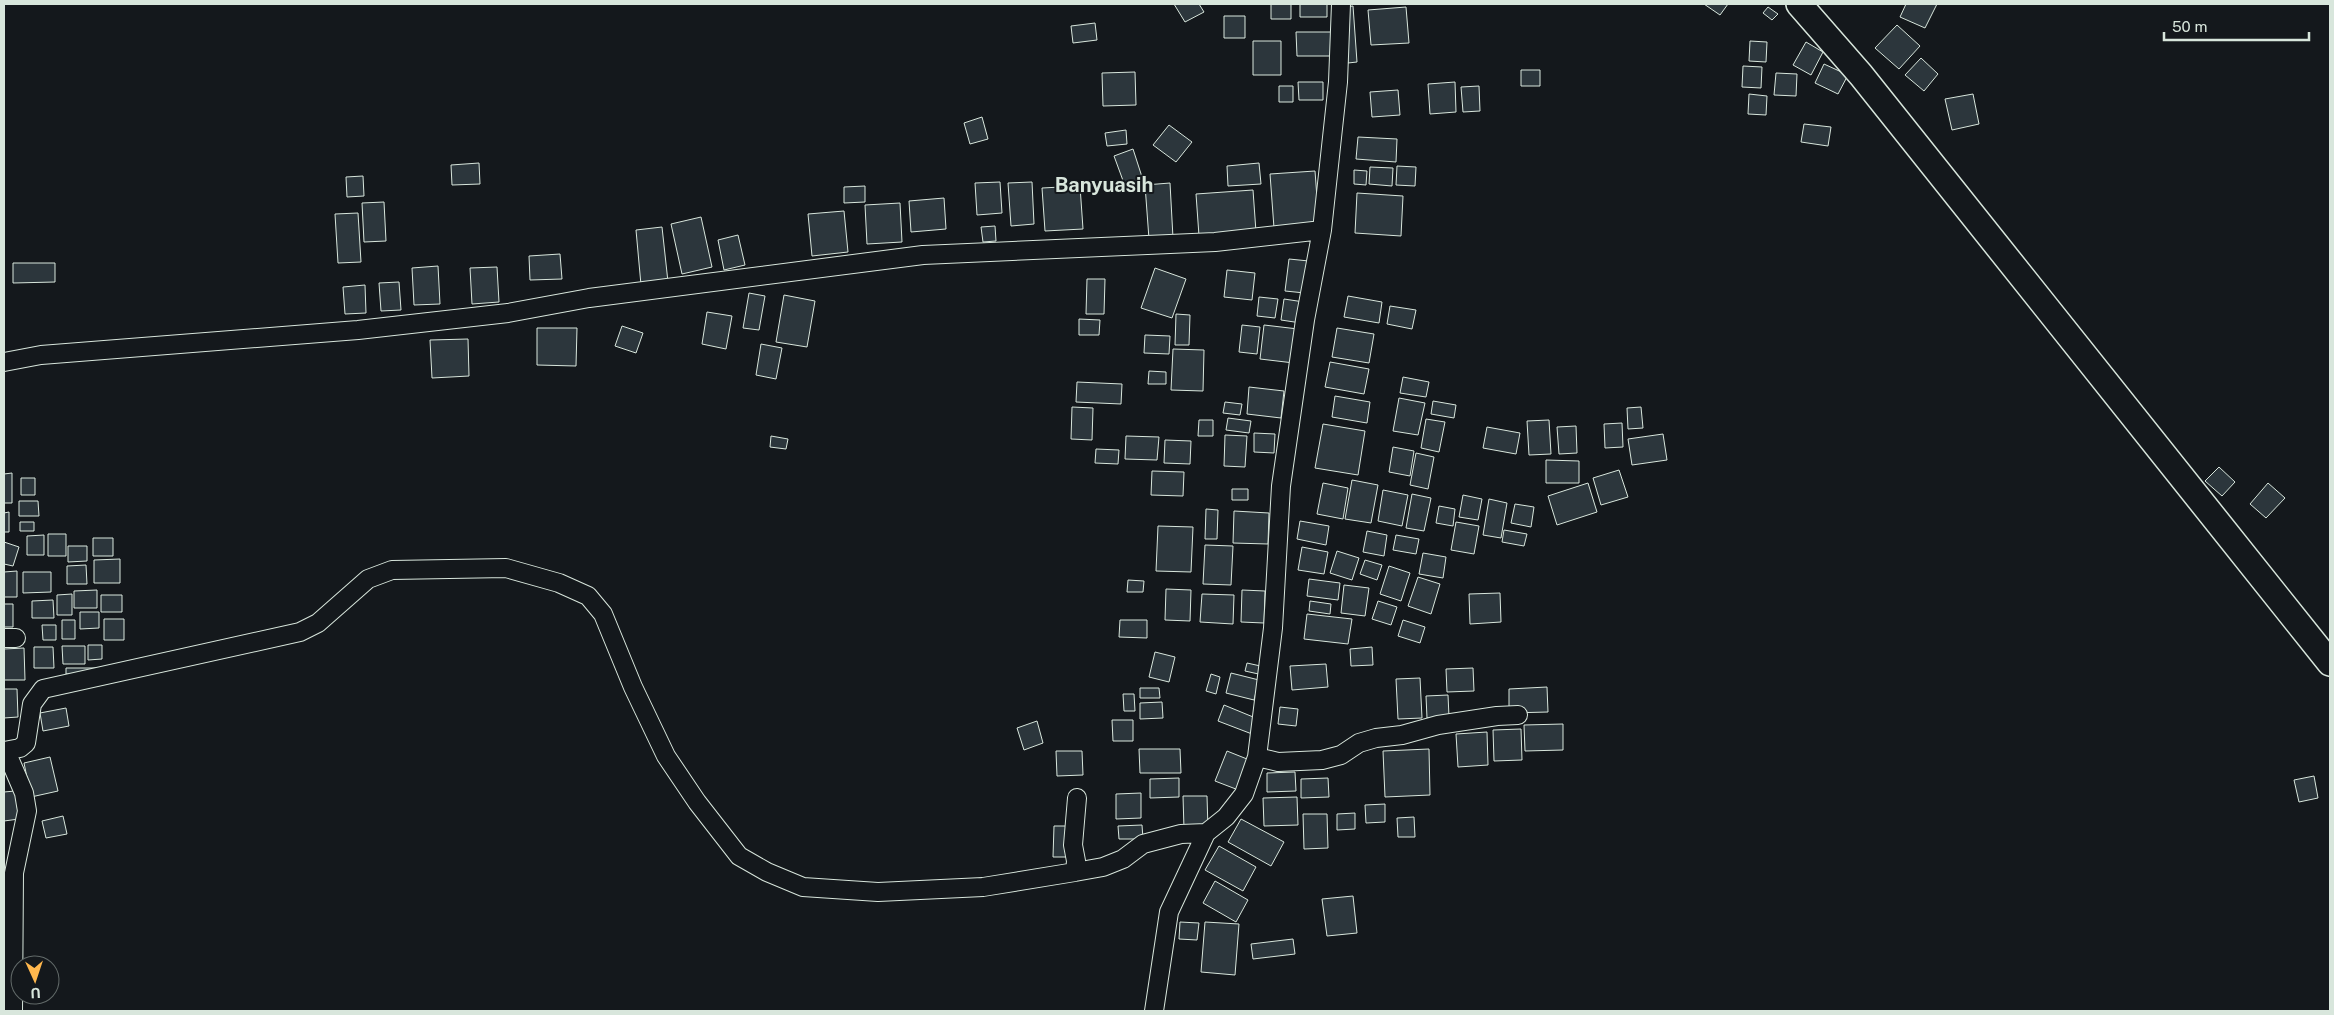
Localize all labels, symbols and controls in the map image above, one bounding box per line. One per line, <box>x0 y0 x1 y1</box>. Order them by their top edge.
scale bar <box>2164 10 2309 42</box>
text: 50 m <box>2172 18 2207 35</box>
district label: Banyuasih <box>1055 173 1153 197</box>
north arrow <box>10 955 60 1005</box>
text: U <box>30 985 41 1001</box>

